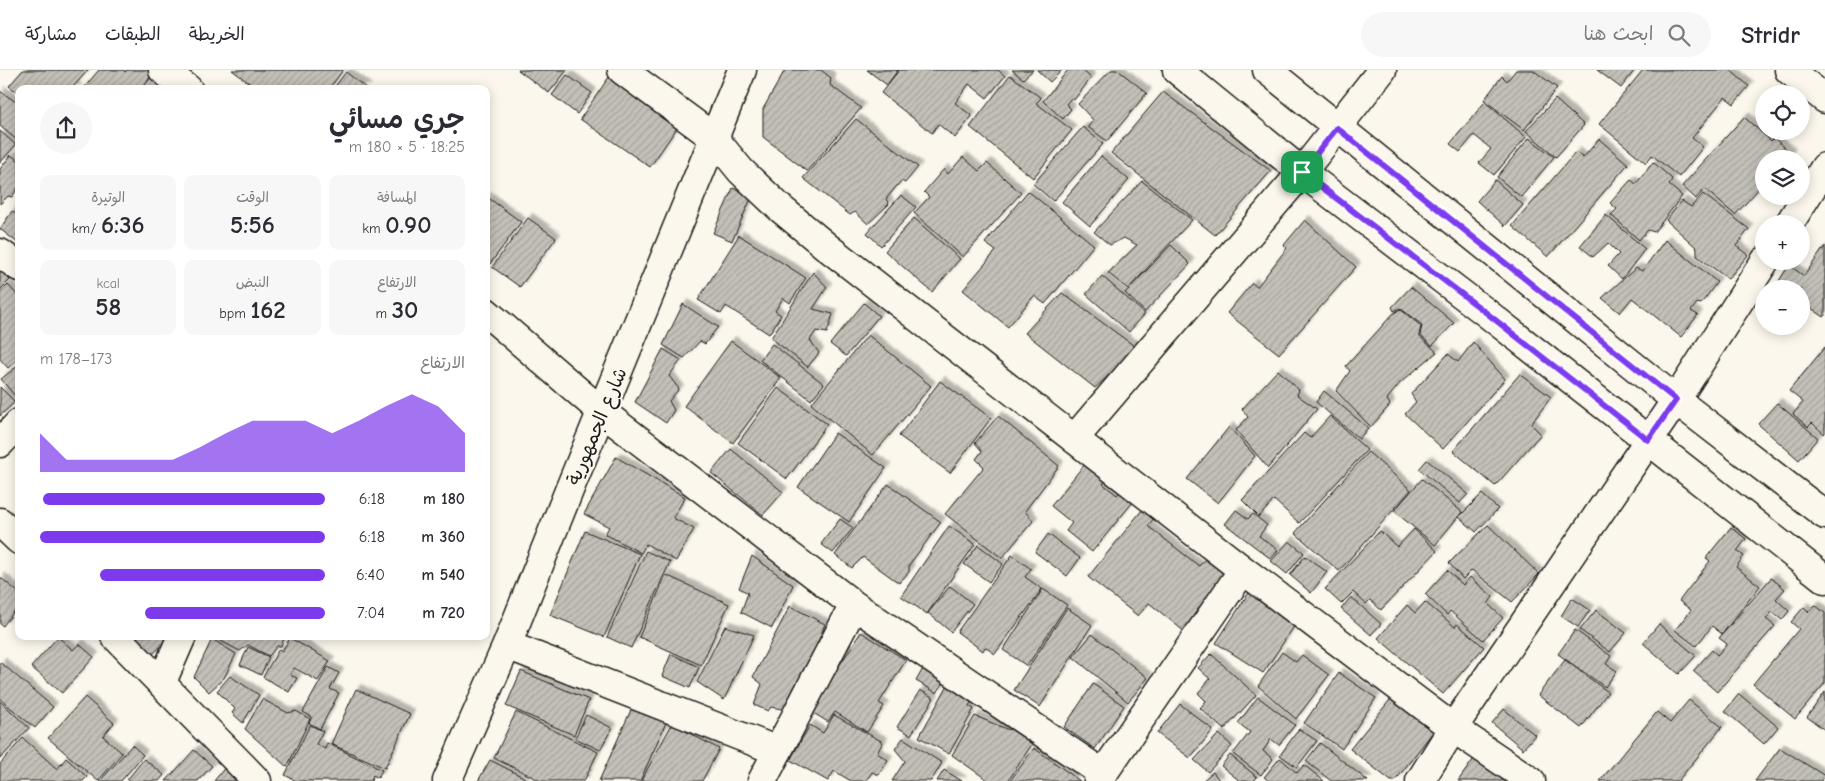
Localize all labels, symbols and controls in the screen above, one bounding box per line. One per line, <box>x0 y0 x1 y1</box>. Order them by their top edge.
search box <box>1361 12 1711 57</box>
icon: search <box>1665 21 1693 49</box>
text: Stridr <box>1741 21 1800 49</box>
text: ابحث هنا <box>1583 23 1653 45</box>
text: مشاركة <box>25 24 77 45</box>
text: الطبقات <box>105 24 161 45</box>
text: الخريطة <box>189 24 245 45</box>
map controls <box>1755 85 1810 335</box>
button: locate <box>1755 85 1810 140</box>
button: share <box>40 102 92 154</box>
text: جري مسائي <box>329 103 465 135</box>
text: 18:25 · 5 × 180 m <box>349 138 465 156</box>
button: layers <box>1755 150 1810 205</box>
pin <box>1281 151 1323 193</box>
icon: arrive <box>1288 158 1316 186</box>
text: الوتيرة <box>91 189 125 206</box>
text: الوقت <box>236 189 269 206</box>
text: المسافة <box>377 189 417 206</box>
text: 6:36 <box>101 210 145 239</box>
text: 5:56 <box>230 210 275 239</box>
text: 0.90 <box>385 210 431 239</box>
button: + <box>1755 215 1810 270</box>
text: /km <box>72 220 101 237</box>
text: km <box>362 220 385 237</box>
text: النبض <box>236 274 269 291</box>
text: الارتفاع <box>377 274 416 291</box>
text: kcal <box>96 275 120 292</box>
button: − <box>1755 280 1810 335</box>
text: 58 <box>95 292 121 321</box>
text: 162 <box>250 295 286 324</box>
text: 30 <box>392 295 418 324</box>
text: bpm <box>219 305 250 322</box>
text: m <box>375 305 392 322</box>
text: 173–178 m <box>40 350 112 368</box>
text: الارتفاع <box>420 354 465 372</box>
street label: شارع الجمهورية <box>562 364 633 489</box>
text: 6:18 <box>359 490 385 508</box>
text: 180 m <box>423 490 465 508</box>
text: 6:18 <box>359 528 385 546</box>
text: 360 m <box>421 528 465 546</box>
text: 6:40 <box>356 566 385 584</box>
text: 540 m <box>421 566 465 584</box>
text: 7:04 <box>357 604 385 622</box>
text: 720 m <box>422 604 465 622</box>

